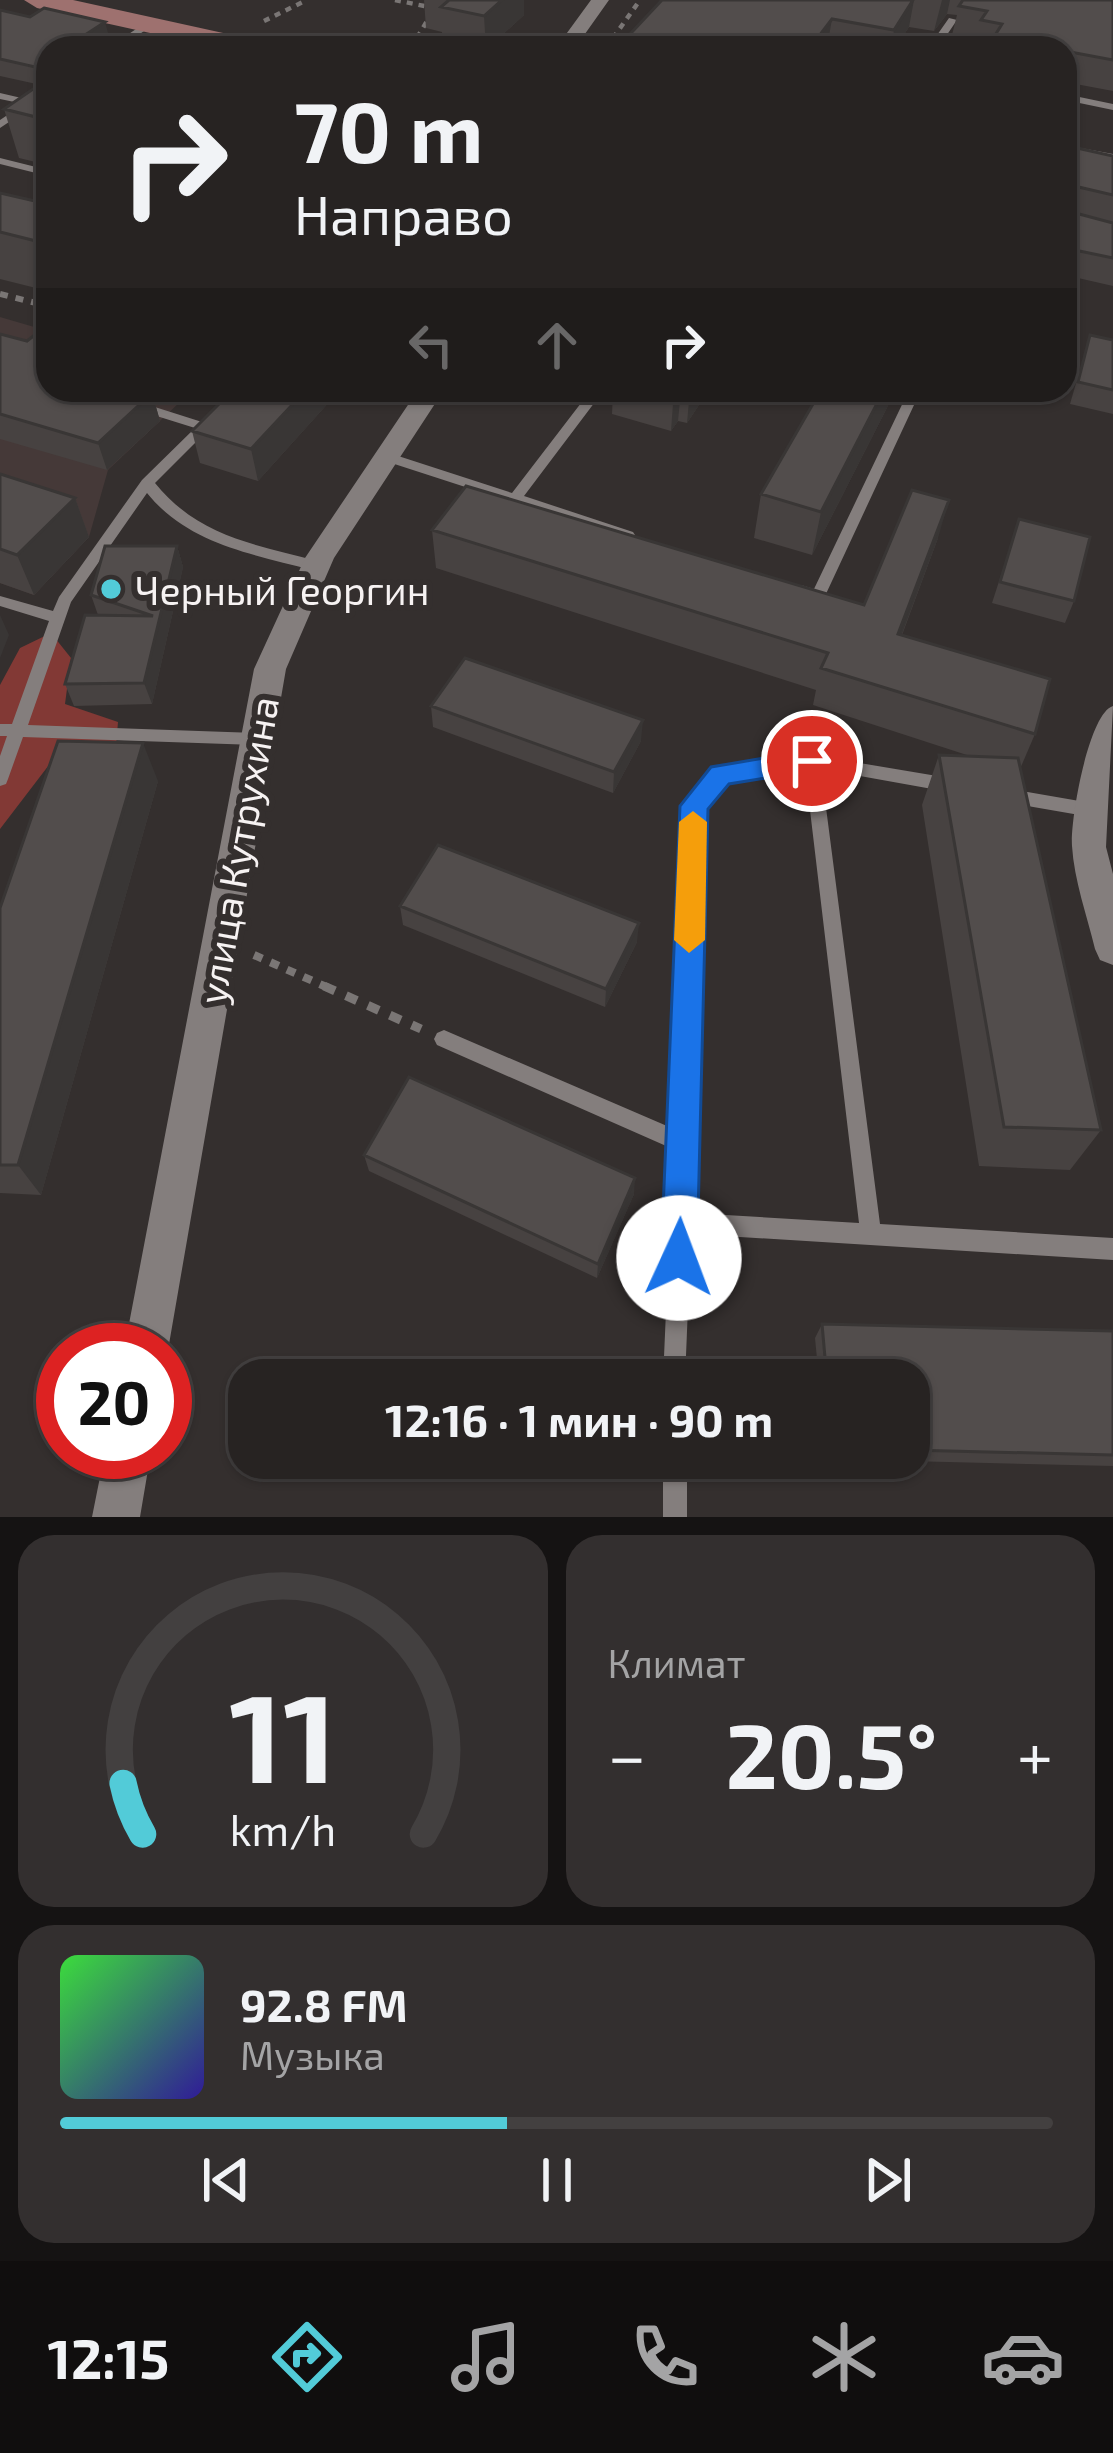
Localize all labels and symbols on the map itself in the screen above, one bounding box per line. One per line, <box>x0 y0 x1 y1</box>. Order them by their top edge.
place label: Черный Георгин <box>135 566 429 613</box>
marker: Черный Георгин <box>98 576 124 602</box>
street label: улица Кутрухина <box>187 693 288 1008</box>
pin <box>761 710 863 812</box>
position arrow <box>616 1195 742 1321</box>
speed limit sign: 20 <box>36 1323 192 1479</box>

